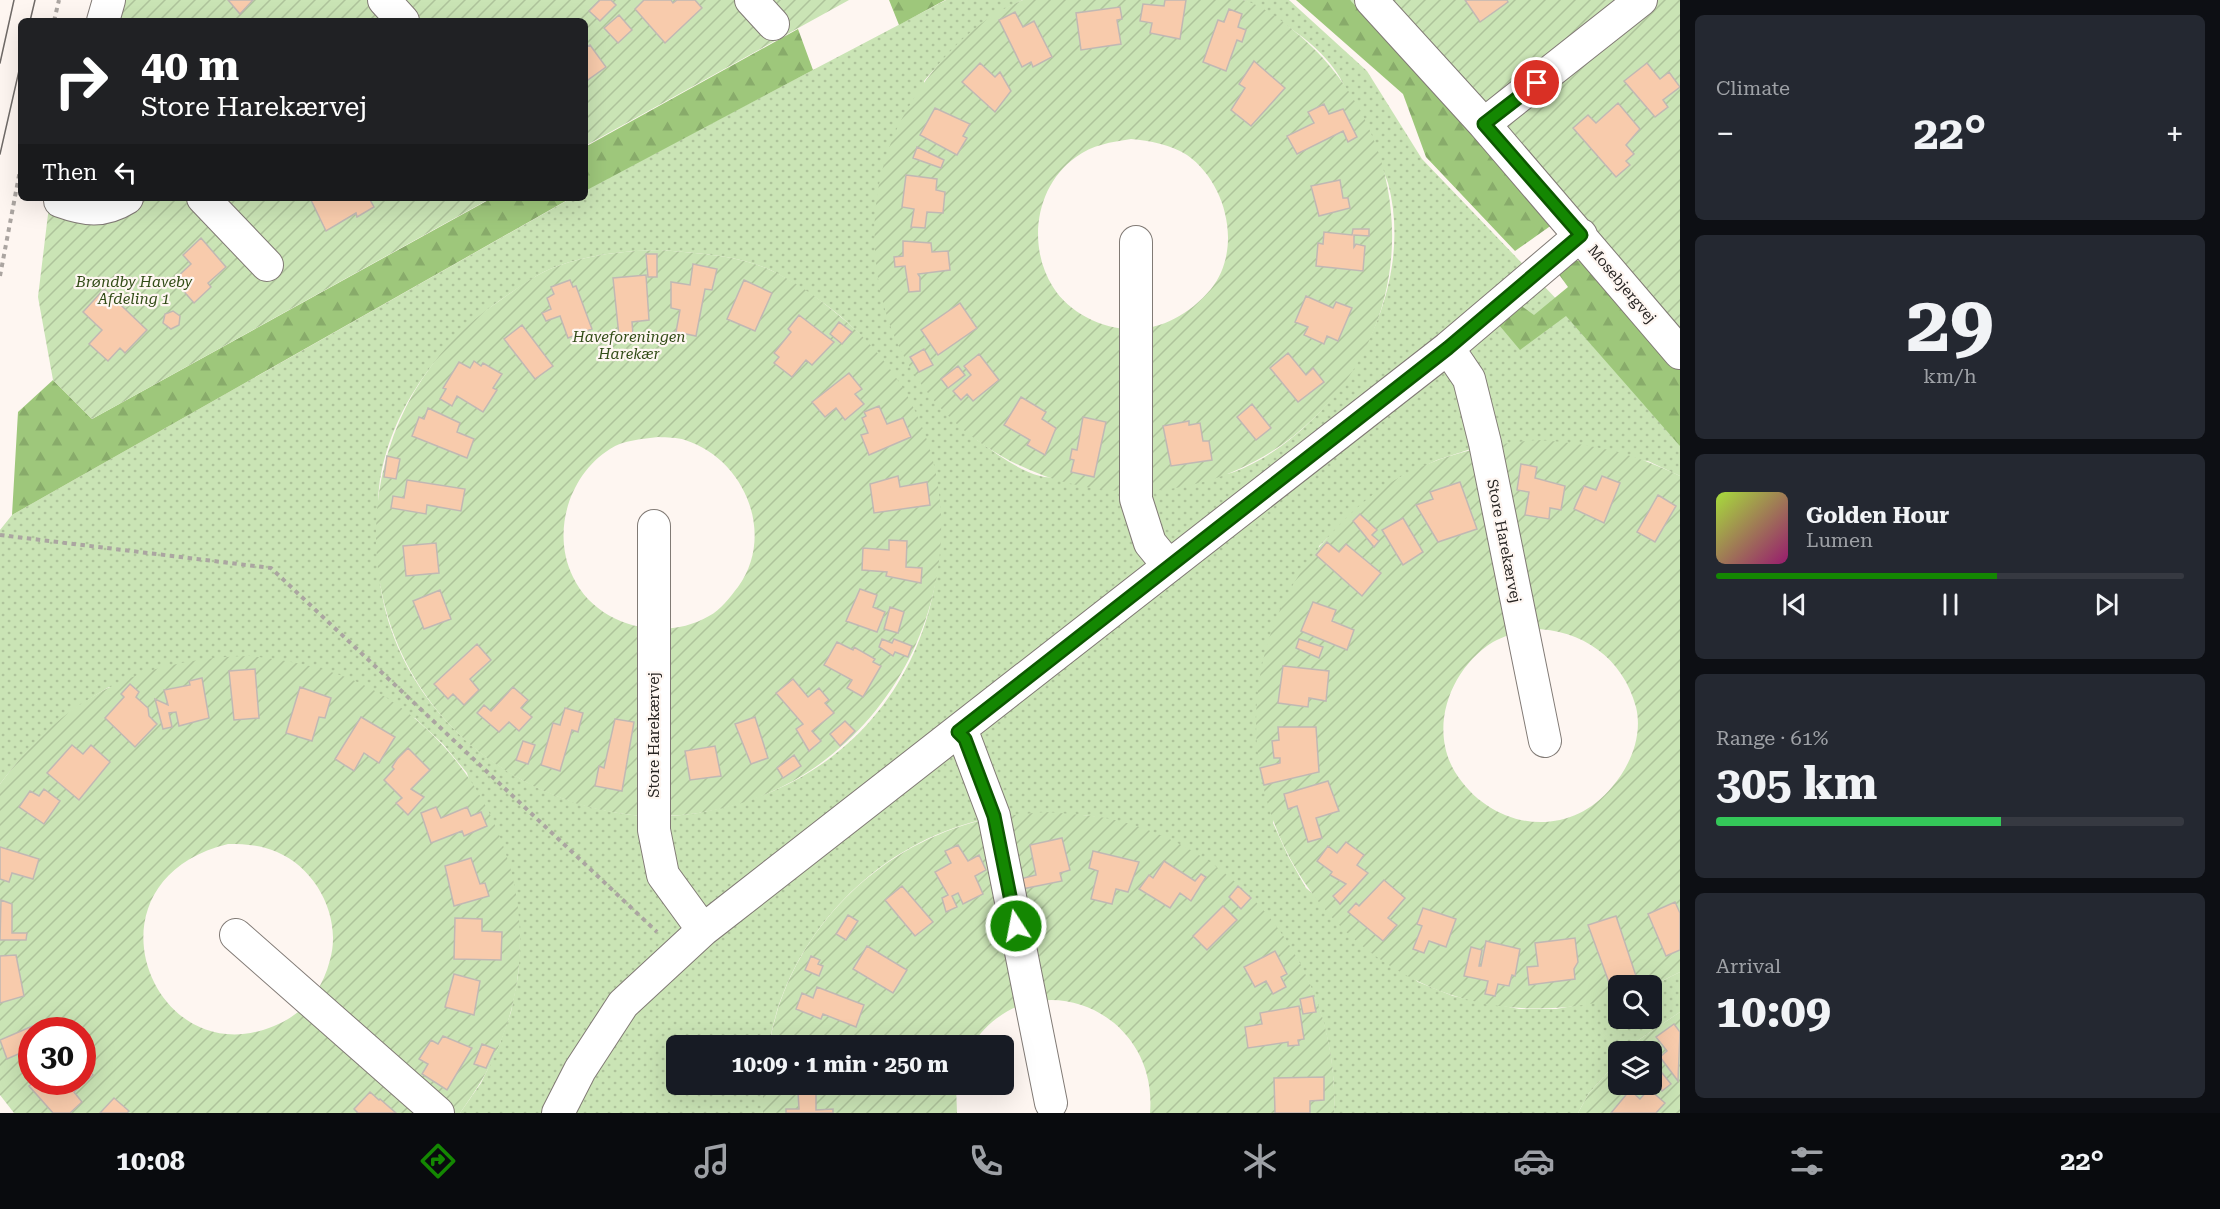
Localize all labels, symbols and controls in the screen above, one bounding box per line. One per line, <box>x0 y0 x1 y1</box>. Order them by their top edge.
text: 40 m <box>141 41 239 90</box>
icon: right <box>42 42 120 120</box>
pin <box>1511 57 1562 108</box>
icon: arrive <box>1520 66 1553 99</box>
text: Climate <box>1716 76 1790 100</box>
text: Store Harekærvej <box>141 91 367 123</box>
text: 22° <box>1914 107 1986 160</box>
text: − <box>1716 114 1734 153</box>
text: + <box>2166 114 2184 153</box>
icon: left <box>109 156 142 189</box>
text: Then <box>42 160 97 185</box>
street label: Mosebjergvej <box>1584 241 1660 327</box>
park label: Brøndby Haveby Afdeling 1 <box>75 273 193 308</box>
text: 29 <box>1906 279 1994 370</box>
park label: Haveforeningen Harekær <box>571 328 686 363</box>
text: km/h <box>1923 364 1977 388</box>
street label: Store Harekærvej <box>1483 478 1525 604</box>
text: Golden Hour <box>1806 503 1949 528</box>
text: Lumen <box>1806 528 1873 552</box>
icon: previous <box>1778 588 1811 621</box>
icon: pause <box>1934 588 1967 621</box>
icon: next <box>2090 588 2123 621</box>
street label: Store Harekærvej <box>645 672 663 798</box>
text: Range · 61% <box>1716 726 1828 750</box>
text: 305 km <box>1716 757 1877 810</box>
position arrow <box>984 894 1048 958</box>
text: Arrival <box>1716 954 1781 978</box>
map controls <box>1608 975 1662 1095</box>
button: search <box>1608 975 1662 1029</box>
text: 10:09 <box>1716 985 1831 1038</box>
speed limit sign: 30 <box>18 1017 96 1095</box>
button: layers <box>1608 1041 1662 1095</box>
text: 10:09 · 1 min · 250 m <box>731 1052 949 1077</box>
icon: directions <box>417 1140 459 1182</box>
icon: music <box>691 1140 733 1182</box>
icon: phone <box>965 1140 1007 1182</box>
icon: climate <box>1239 1140 1281 1182</box>
icon: car <box>1513 1140 1555 1182</box>
icon: filters <box>1786 1140 1828 1182</box>
text: 10:08 <box>116 1145 185 1177</box>
text: 22° <box>2060 1145 2104 1177</box>

